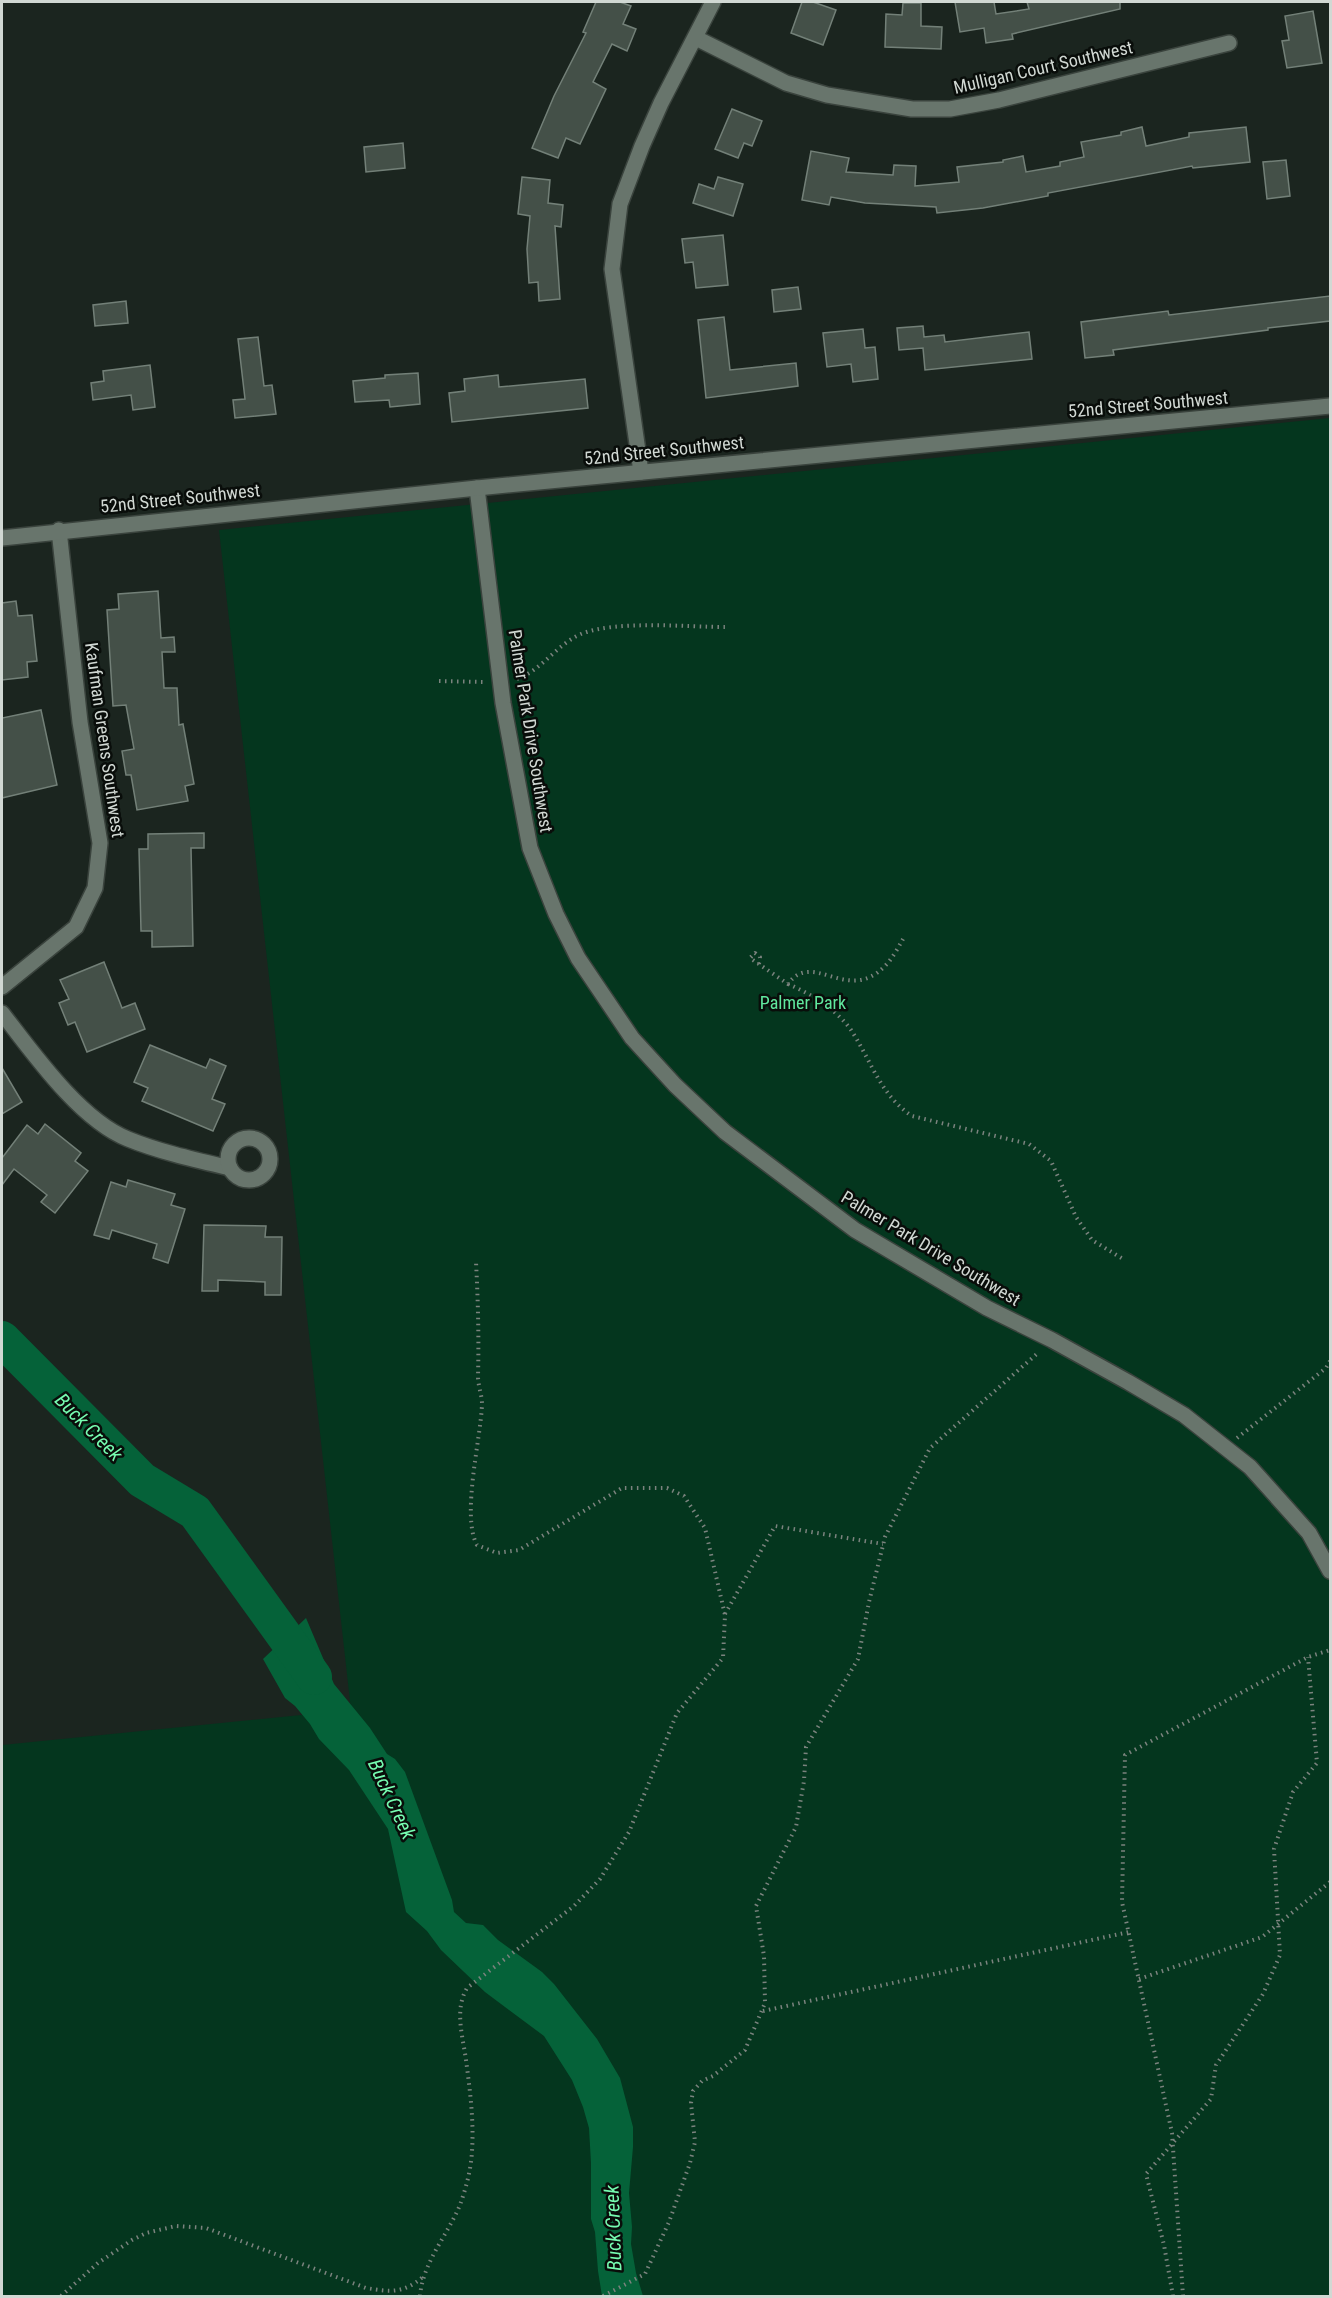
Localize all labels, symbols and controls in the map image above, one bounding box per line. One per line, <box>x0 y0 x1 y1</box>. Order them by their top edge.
street label: Mulligan Court Southwest <box>951 36 1135 98</box>
street label: 52nd Street Southwest <box>1067 387 1229 421</box>
street label: 52nd Street Southwest <box>583 431 745 469</box>
street label: 52nd Street Southwest <box>99 479 261 517</box>
street label: Palmer Park Drive Southwest <box>505 628 557 834</box>
street label: Kaufman Greens Southwest <box>81 641 129 839</box>
park label: Palmer Park <box>760 992 846 1013</box>
street label: Palmer Park Drive Southwest <box>838 1186 1024 1310</box>
water label: Buck Creek <box>50 1388 129 1467</box>
water label: Buck Creek <box>363 1755 422 1844</box>
water label: Buck Creek <box>599 2183 626 2271</box>

